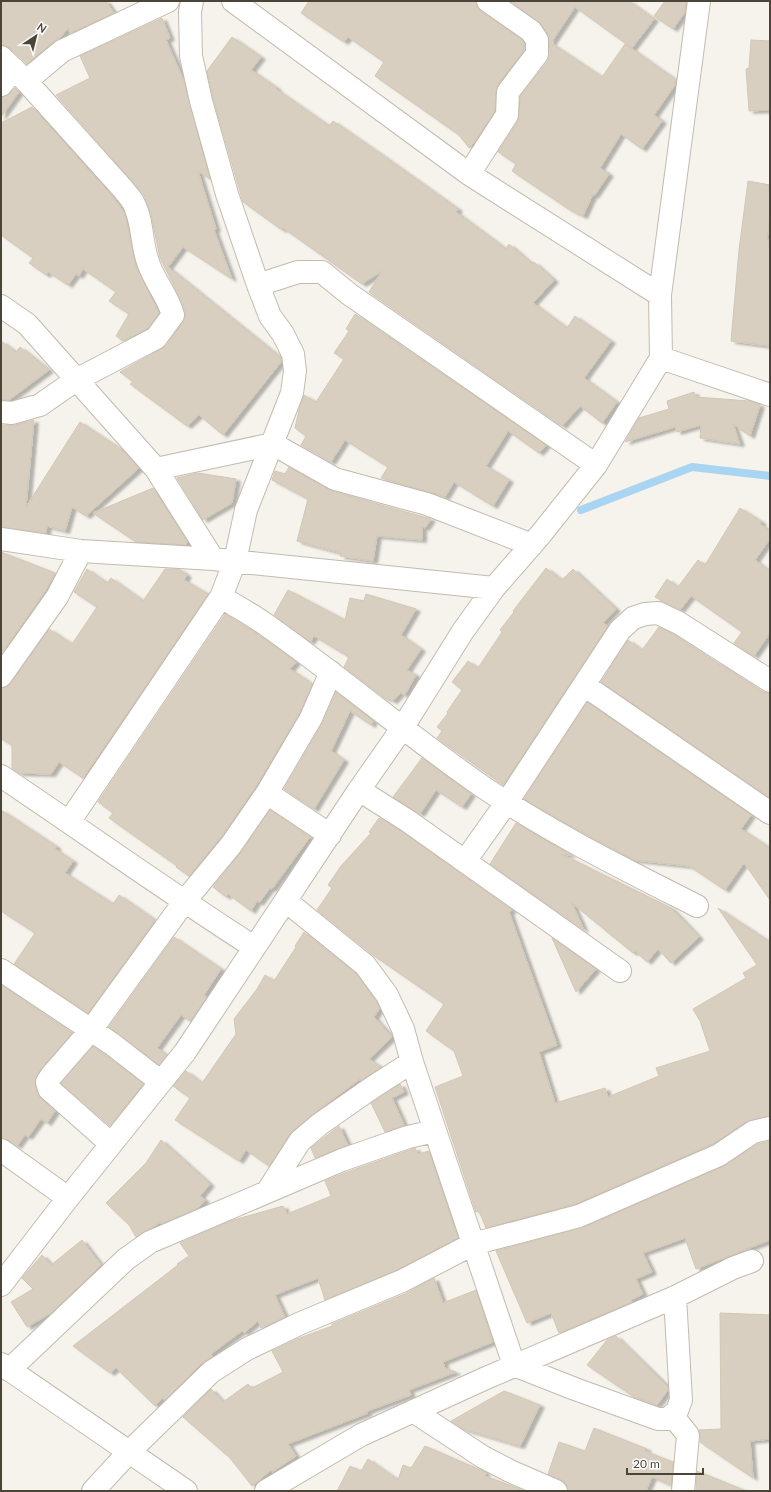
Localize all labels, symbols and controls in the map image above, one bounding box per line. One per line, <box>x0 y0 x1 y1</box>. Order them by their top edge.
north arrow <box>16 16 56 56</box>
text: N <box>35 20 49 35</box>
scale bar <box>627 1450 703 1476</box>
text: 20 m <box>633 1456 660 1471</box>

